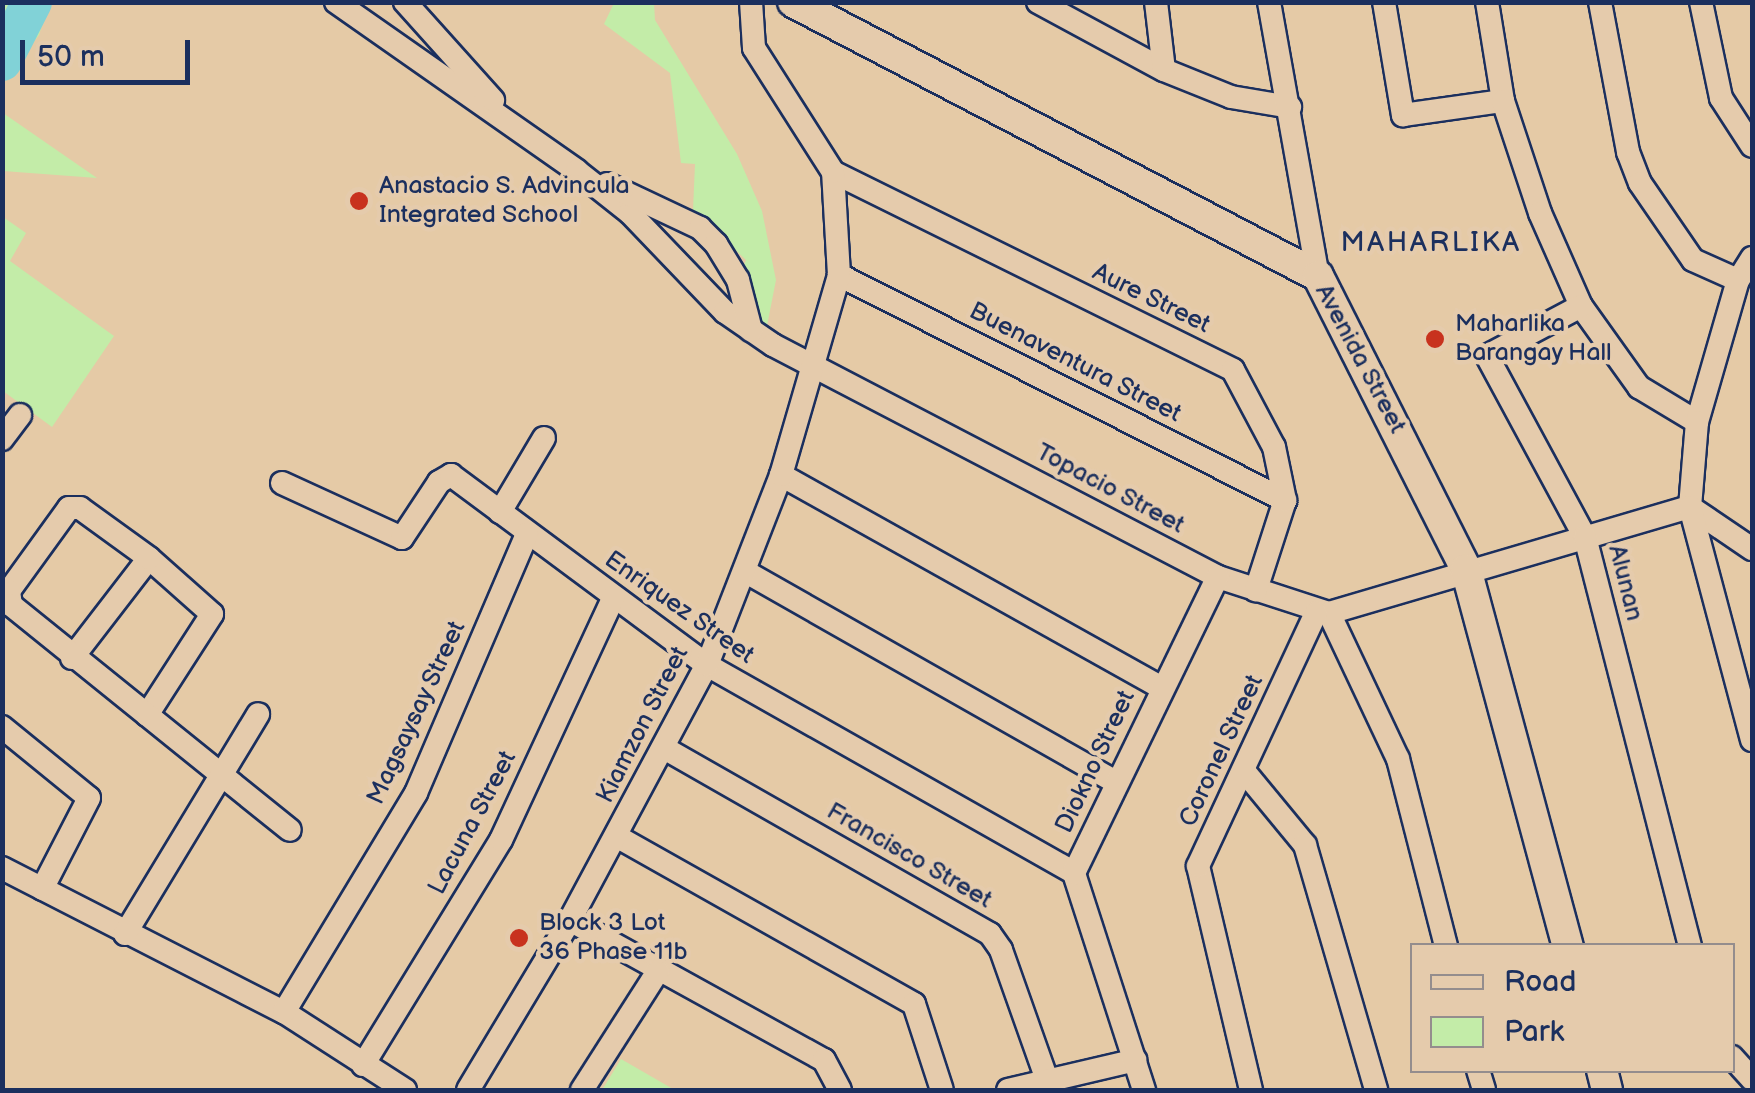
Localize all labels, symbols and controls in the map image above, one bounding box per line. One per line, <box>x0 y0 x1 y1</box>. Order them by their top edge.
scale bar <box>25 20 195 82</box>
text: 50 m <box>37 39 105 75</box>
place label: Anastacio S. Advincula Integrated School <box>379 172 630 231</box>
marker: Anastacio S. Advincula Integrated School <box>348 190 370 212</box>
district label: MAHARLIKA <box>1340 226 1522 260</box>
street label: Aure Street <box>1087 258 1215 340</box>
street label: Avenida Street <box>1308 279 1412 439</box>
street label: Buenaventura Street <box>964 296 1186 430</box>
place label: Maharlika Barangay Hall <box>1455 310 1613 369</box>
marker: Maharlika Barangay Hall <box>1424 328 1446 350</box>
street label: Topacio Street <box>1031 437 1189 541</box>
street label: Alunan <box>1601 542 1649 624</box>
street label: Enriquez Street <box>598 545 760 671</box>
street label: Magsaysay Street <box>361 616 473 810</box>
street label: Kiamzon Street <box>591 641 695 809</box>
street label: Coronel Street <box>1174 670 1270 832</box>
street label: Diokno Street <box>1050 686 1142 838</box>
street label: Lacuna Street <box>423 746 523 900</box>
street label: Francisco Street <box>821 796 997 916</box>
place label: Block 3 Lot 36 Phase 11b <box>539 909 687 968</box>
marker: Block 3 Lot 36 Phase 11b <box>508 927 530 949</box>
legend <box>1410 943 1735 1073</box>
text: Road <box>1504 964 1577 1000</box>
text: Park <box>1504 1014 1564 1050</box>

